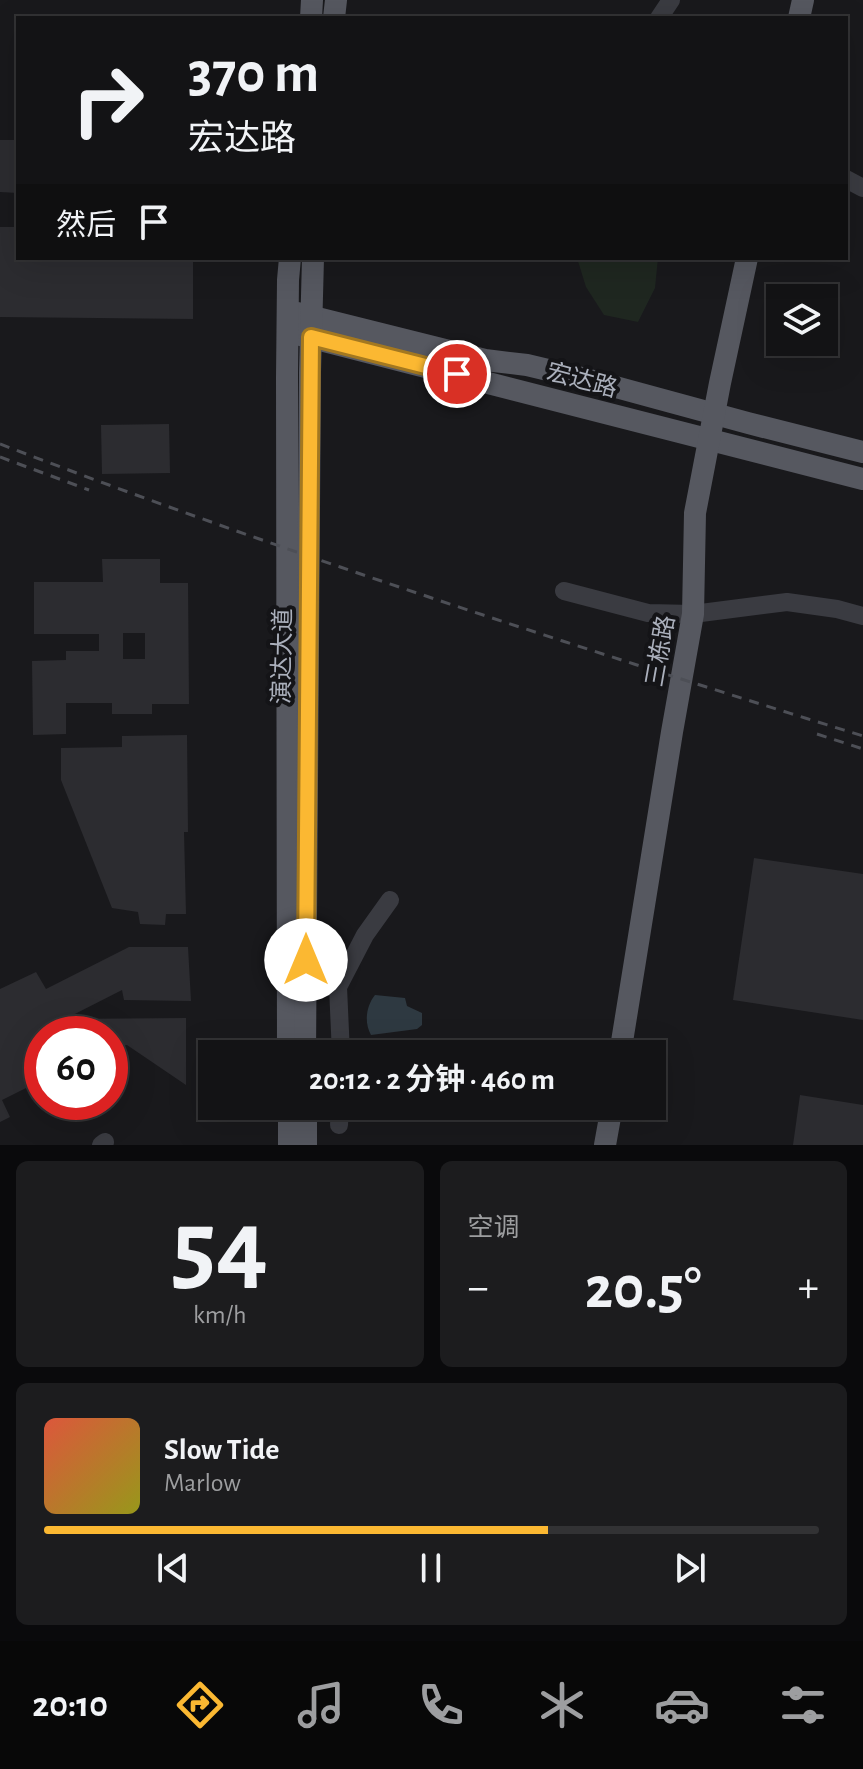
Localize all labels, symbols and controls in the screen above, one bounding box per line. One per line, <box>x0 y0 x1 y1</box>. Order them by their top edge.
text: 370 m <box>188 46 319 102</box>
icon: right <box>56 48 160 152</box>
text: 宏达路 <box>188 121 296 157</box>
icon: arrive <box>132 200 176 244</box>
text: 然后 <box>56 211 116 241</box>
map controls <box>766 284 838 356</box>
button: layers <box>766 284 838 356</box>
pin <box>423 340 491 408</box>
icon: arrive <box>435 352 479 396</box>
street label: 宏达路 <box>544 358 620 402</box>
street label: 演达大道 <box>268 608 296 704</box>
street label: 三栋路 <box>641 613 679 689</box>
position arrow <box>264 918 348 1002</box>
speed limit sign: 60 <box>24 1016 128 1120</box>
text: 20:12 · 2 分钟 · 460 m <box>309 1065 555 1095</box>
text: 54 <box>171 1196 268 1300</box>
text: 空调 <box>468 1215 520 1241</box>
text: 20.5° <box>585 1259 702 1319</box>
text: − <box>468 1266 489 1310</box>
text: + <box>798 1266 819 1310</box>
text: km/h <box>193 1302 247 1328</box>
text: Slow Tide <box>164 1435 279 1465</box>
text: Marlow <box>164 1470 241 1496</box>
icon: previous <box>151 1546 195 1590</box>
icon: pause <box>409 1546 453 1590</box>
icon: next <box>668 1546 712 1590</box>
icon: directions <box>172 1677 228 1733</box>
icon: music <box>293 1677 349 1733</box>
icon: phone <box>413 1677 469 1733</box>
icon: climate <box>534 1677 590 1733</box>
icon: car <box>654 1677 710 1733</box>
icon: filters <box>775 1677 831 1733</box>
text: 20:10 <box>32 1687 108 1723</box>

